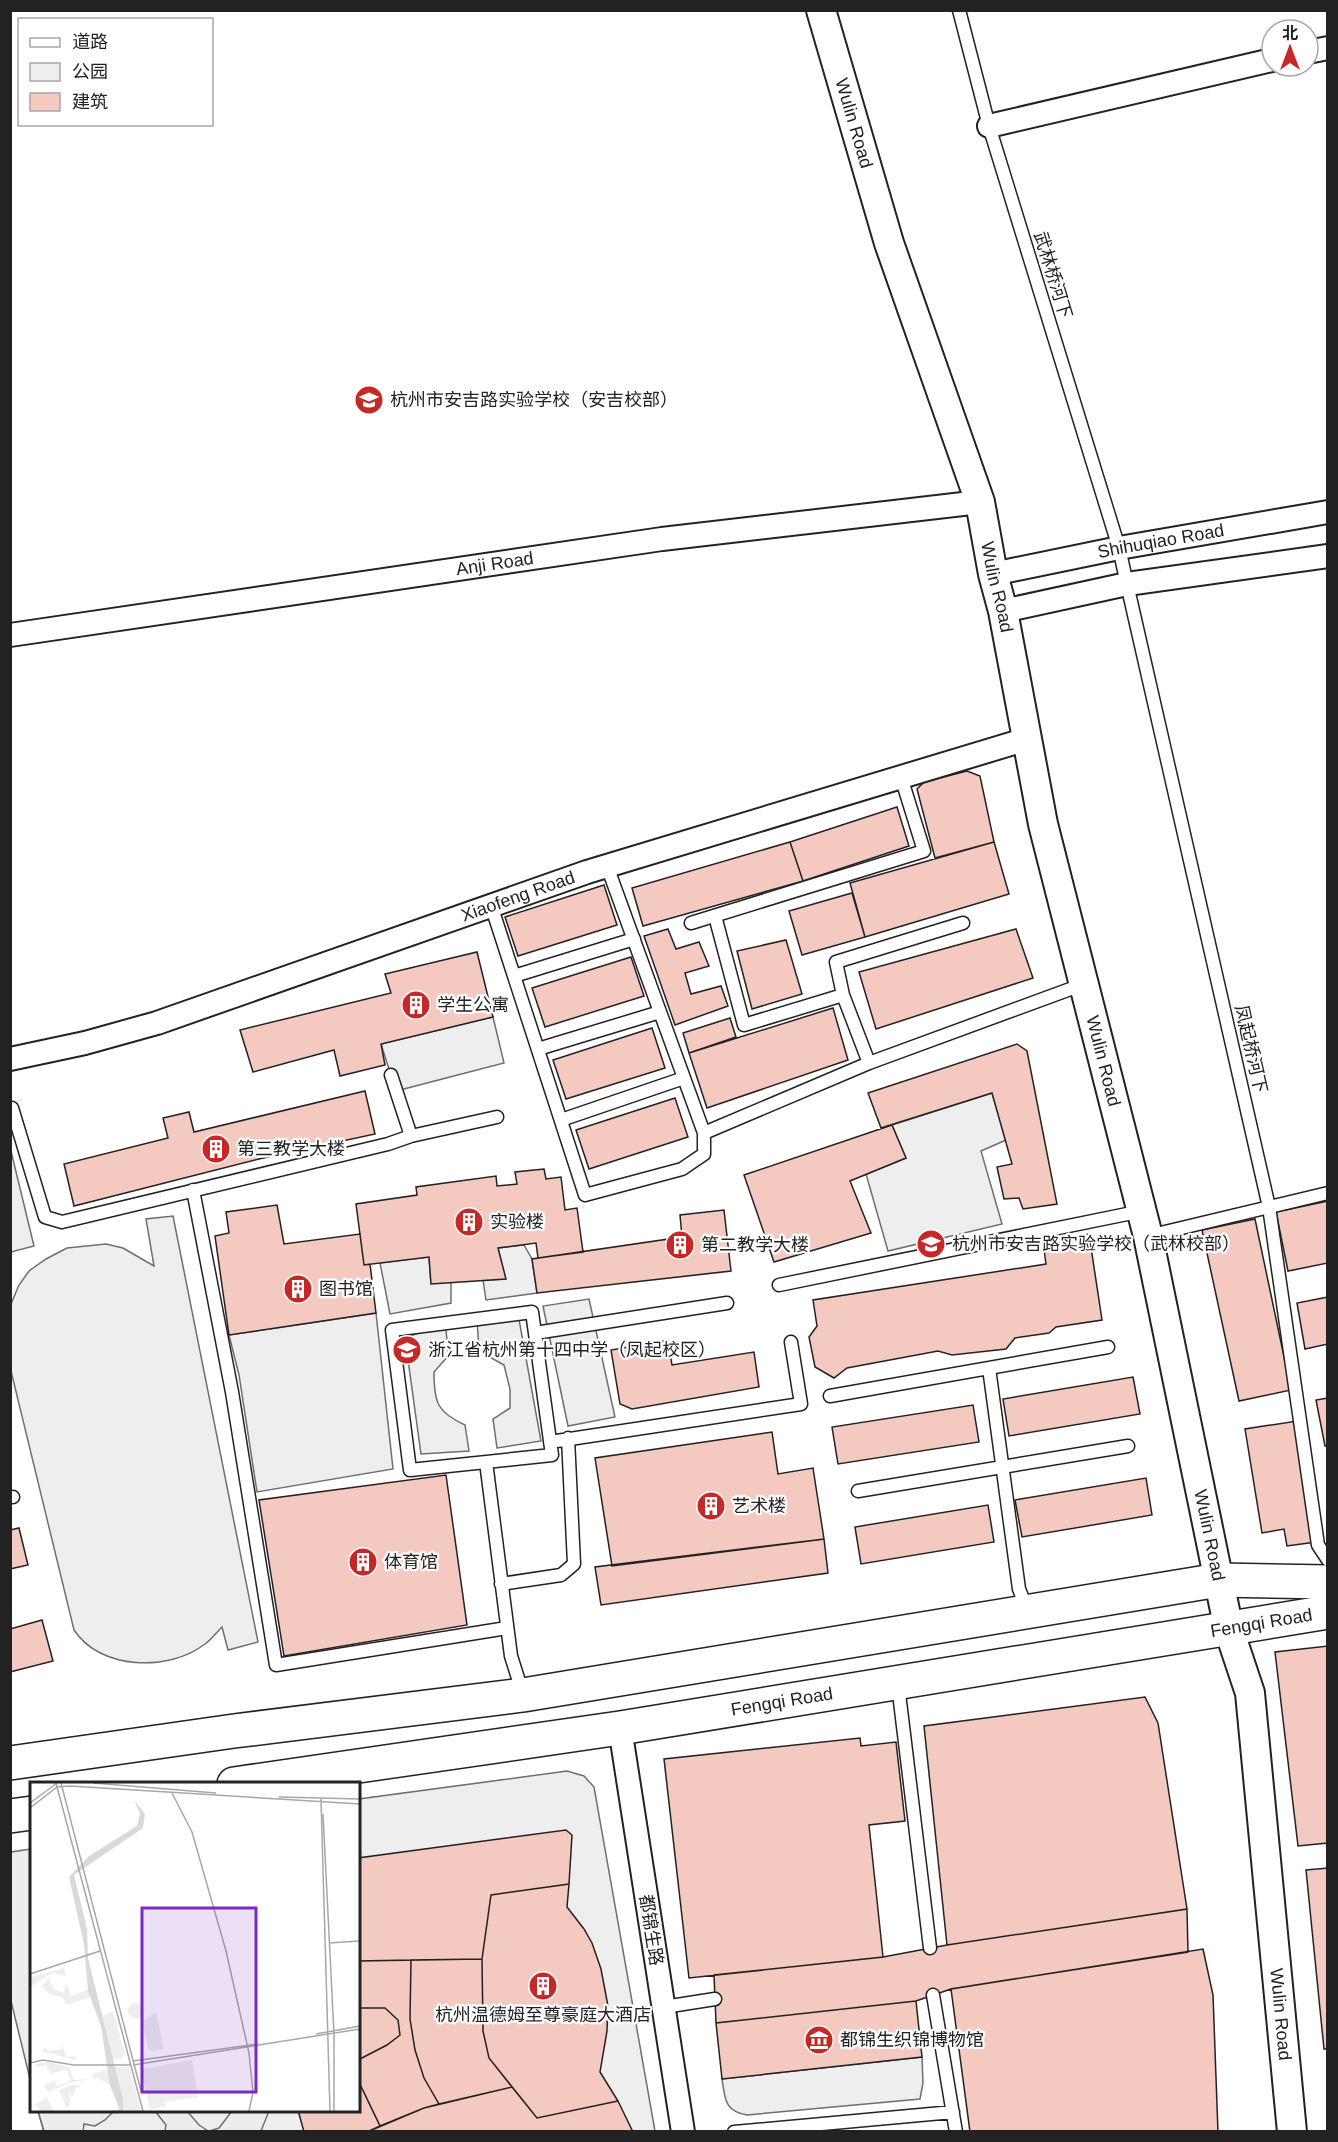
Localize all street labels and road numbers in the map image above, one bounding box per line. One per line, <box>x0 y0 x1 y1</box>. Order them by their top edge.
street label: Wulin Road <box>831 76 877 171</box>
street label: 武林桥河下 <box>1030 229 1076 321</box>
street label: Shihuqiao Road <box>1096 520 1226 562</box>
street label: Wulin Road <box>977 540 1017 634</box>
street label: Anji Road <box>455 548 535 579</box>
street label: Xiaofeng Road <box>458 867 578 925</box>
street label: 凤起桥河下 <box>1231 1003 1271 1095</box>
street label: Wulin Road <box>1082 1014 1125 1108</box>
street label: Wulin Road <box>1190 1488 1229 1583</box>
street label: Fengqi Road <box>1209 1605 1314 1641</box>
street label: Fengqi Road <box>729 1683 834 1720</box>
street label: 都锦生路 <box>635 1893 667 1967</box>
street label: Wulin Road <box>1266 1967 1295 2061</box>

